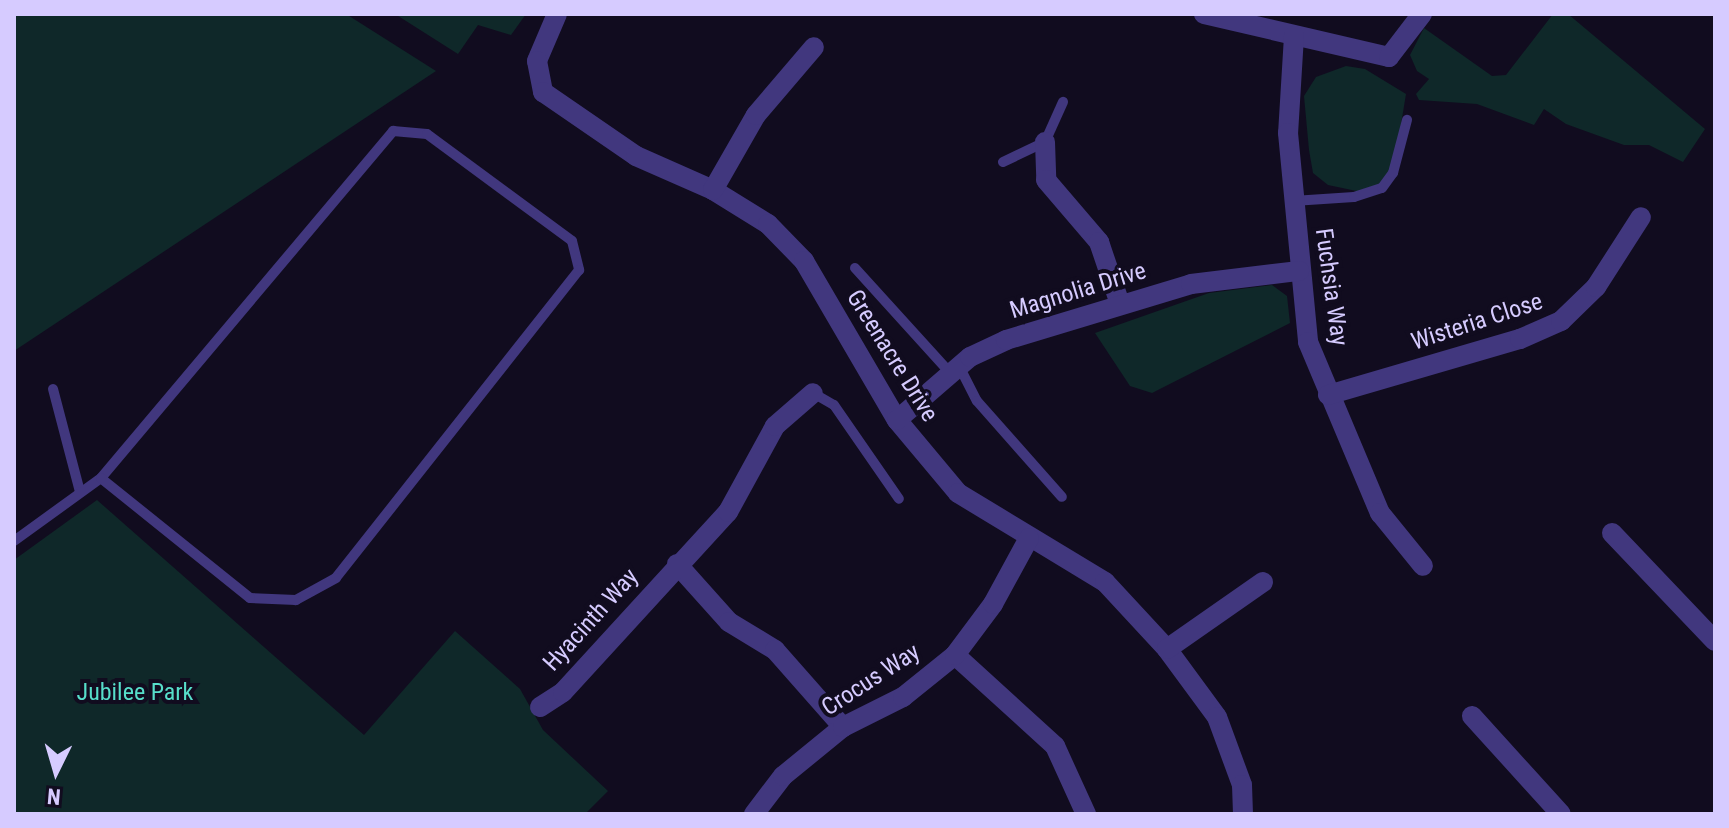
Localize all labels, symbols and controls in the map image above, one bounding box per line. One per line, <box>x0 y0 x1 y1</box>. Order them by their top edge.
street label: Fuchsia Way <box>1309 226 1353 348</box>
street label: Magnolia Drive <box>1006 257 1150 325</box>
street label: Greenacre Drive <box>840 285 944 427</box>
street label: Wisteria Close <box>1408 287 1546 357</box>
street label: Hyacinth Way <box>538 563 644 677</box>
street label: Crocus Way <box>817 638 925 722</box>
park label: Jubilee Park <box>77 679 193 707</box>
north arrow <box>16 732 96 812</box>
text: N <box>46 783 62 809</box>

